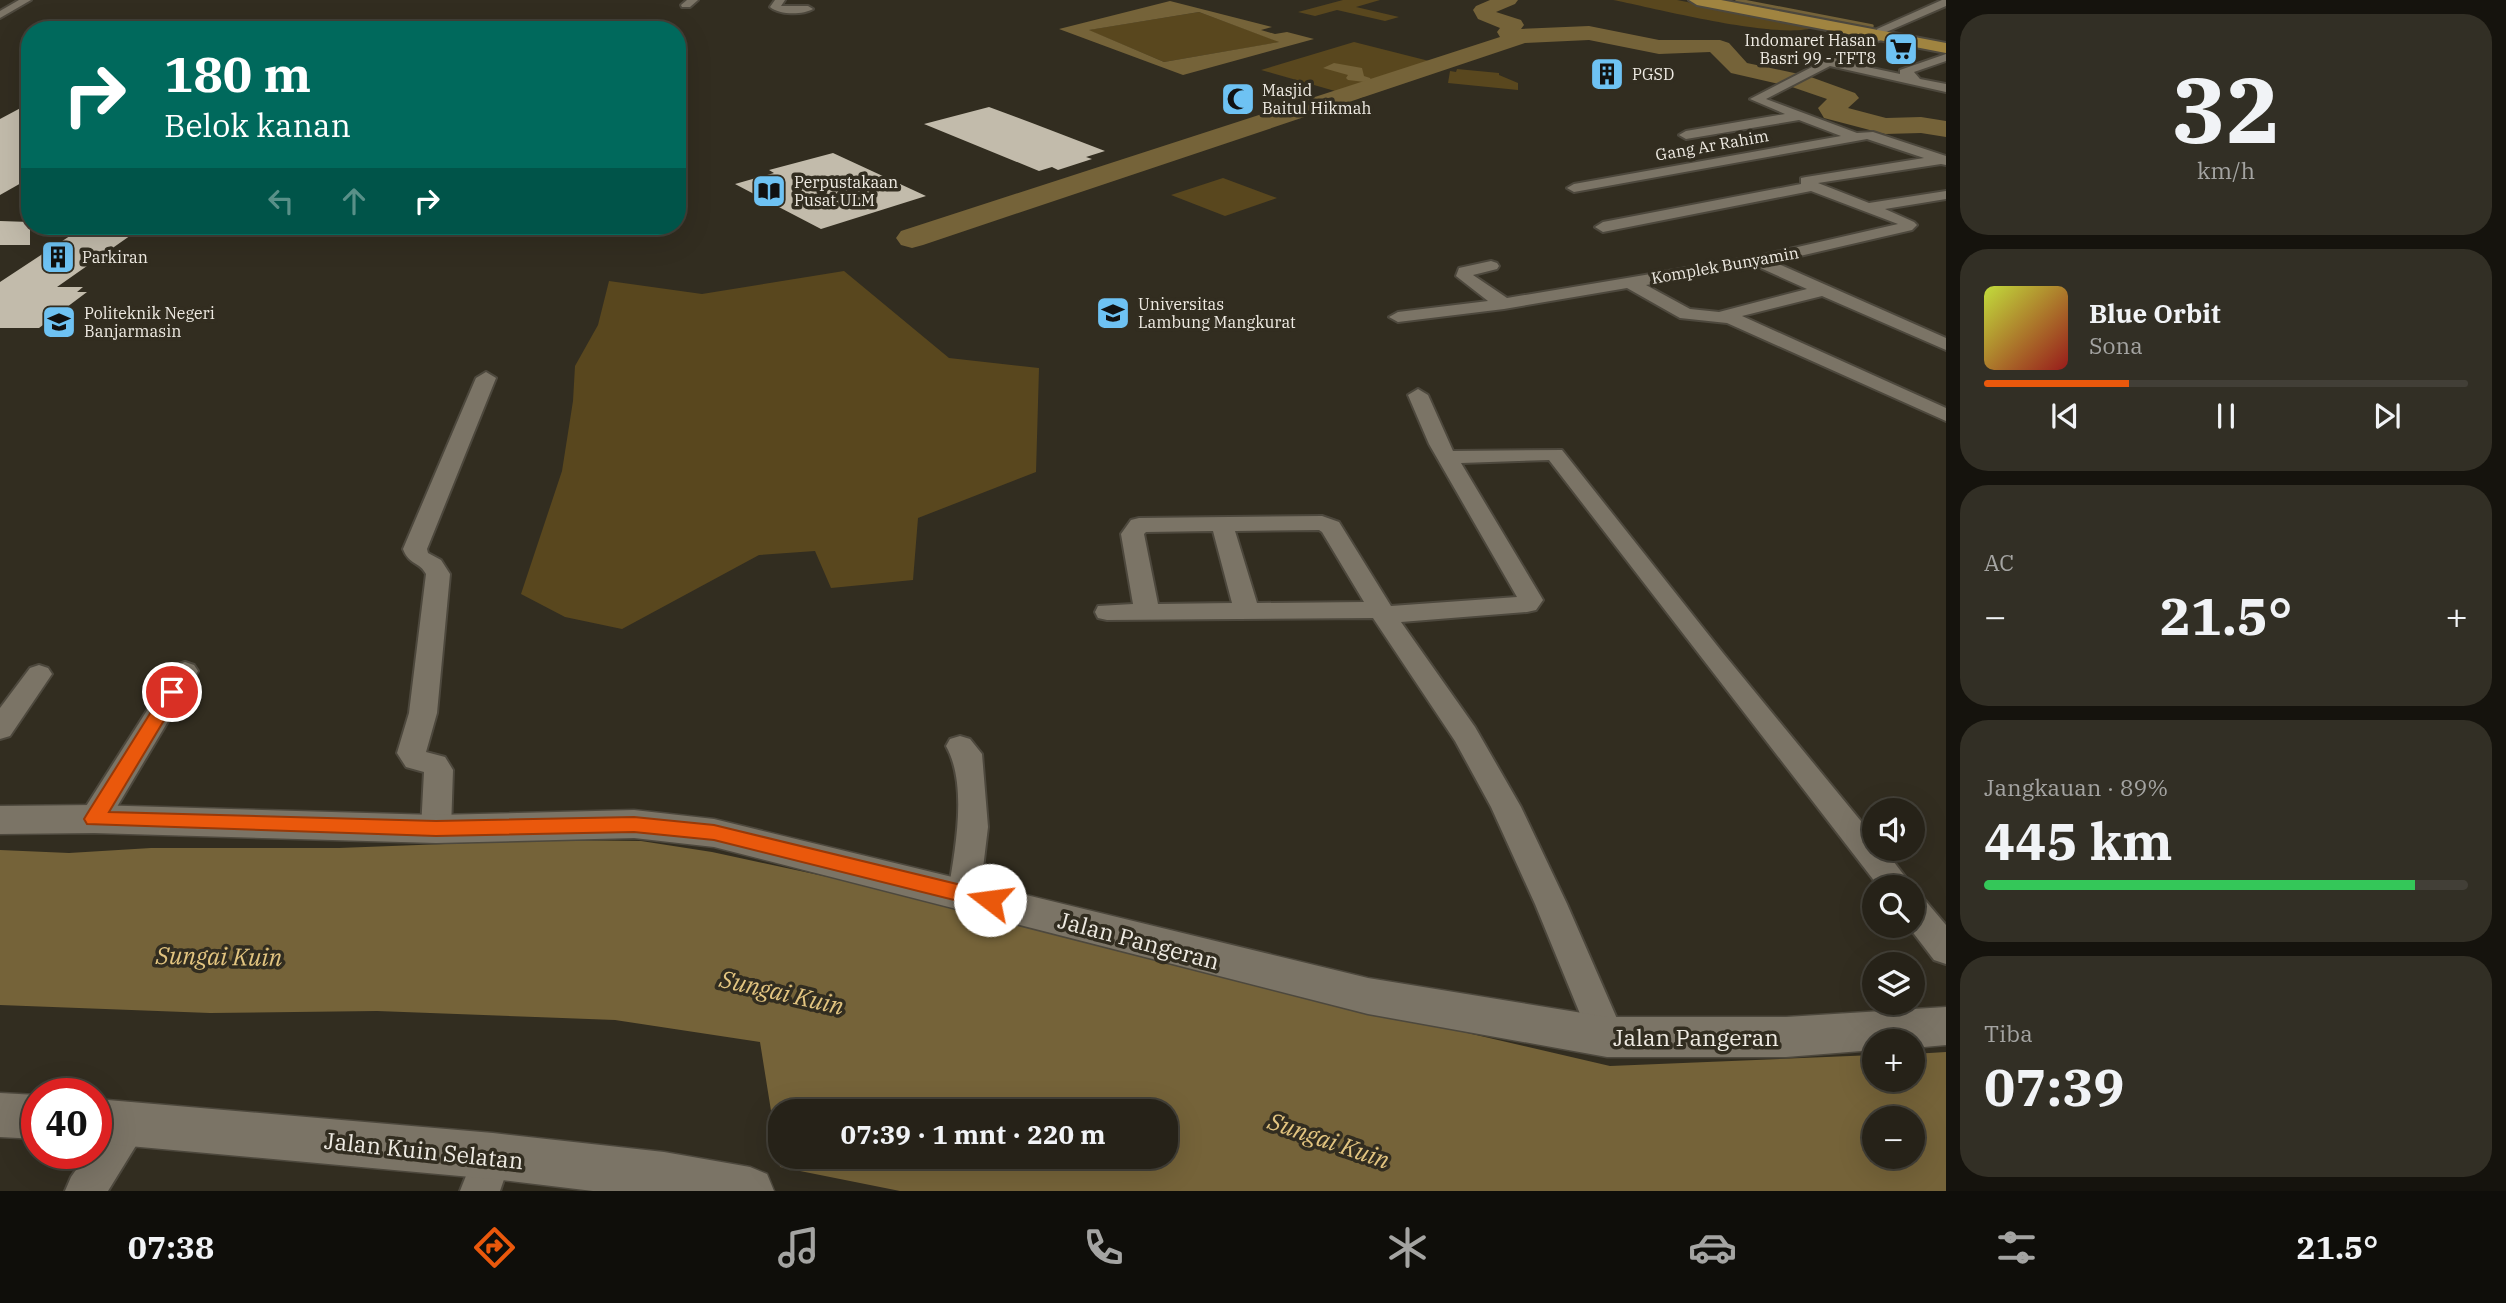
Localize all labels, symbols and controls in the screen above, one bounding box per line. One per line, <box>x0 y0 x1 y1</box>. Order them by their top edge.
place label: Indomaret Hasan Basri 99 - TFT8 <box>1744 30 1876 68</box>
supermarket icon: Indomaret Hasan Basri 99 - TFT8 <box>1882 30 1920 68</box>
text: 180 m <box>164 42 311 105</box>
icon: right <box>49 49 140 140</box>
text: 32 <box>2171 50 2281 168</box>
building icon: PGSD <box>1588 55 1626 93</box>
place label: PGSD <box>1632 64 1674 84</box>
mosque icon: Masjid Baitul Hikmah <box>1219 80 1257 118</box>
place label: Masjid Baitul Hikmah <box>1262 80 1372 118</box>
text: Belok kanan <box>164 104 351 146</box>
street label: Gang Ar Rahim <box>1654 125 1770 165</box>
text: km/h <box>2197 155 2255 185</box>
library icon: Perpustakaan Pusat ULM <box>750 172 788 210</box>
place label: Perpustakaan Pusat ULM <box>794 172 898 210</box>
icon: left <box>262 182 300 220</box>
icon: ahead <box>335 182 373 220</box>
icon: right <box>408 182 446 220</box>
building icon: Parkiran <box>39 238 77 276</box>
street label: Komplek Bunyamin <box>1650 242 1800 288</box>
place label: Parkiran <box>82 247 148 267</box>
school or university icon: Universitas Lambung Mangkurat <box>1094 294 1132 332</box>
place label: Universitas Lambung Mangkurat <box>1138 294 1296 332</box>
text: Blue Orbit <box>2089 296 2221 330</box>
school or university icon: Politeknik Negeri Banjarmasin <box>40 303 78 341</box>
place label: Politeknik Negeri Banjarmasin <box>84 303 215 341</box>
text: Sona <box>2089 330 2143 360</box>
icon: previous <box>2046 397 2084 435</box>
icon: pause <box>2207 397 2245 435</box>
icon: next <box>2368 397 2406 435</box>
text: AC <box>1984 547 2014 577</box>
text: 21.5° <box>2160 582 2292 649</box>
text: − <box>1984 591 2007 640</box>
text: + <box>2445 591 2468 640</box>
pin <box>142 662 202 722</box>
icon: arrive <box>153 673 191 711</box>
text: Jangkauan · 89% <box>1984 772 2168 802</box>
map controls <box>1862 798 1925 1169</box>
button: sound <box>1862 798 1925 861</box>
text: 445 km <box>1984 807 2173 874</box>
position arrow <box>953 863 1027 937</box>
button: search <box>1862 875 1925 938</box>
street label: Jalan Pangeran <box>1055 904 1223 976</box>
water label: Sungai Kuin <box>154 939 283 973</box>
button: layers <box>1862 952 1925 1015</box>
water label: Sungai Kuin <box>716 962 848 1022</box>
text: Tiba <box>1984 1018 2033 1048</box>
street label: Jalan Pangeran <box>1613 1022 1779 1052</box>
button: + <box>1862 1029 1925 1092</box>
text: 07:39 <box>1984 1053 2125 1120</box>
speed limit sign: 40 <box>21 1078 112 1169</box>
water label: Sungai Kuin <box>1263 1104 1394 1176</box>
button: − <box>1862 1106 1925 1169</box>
text: 07:39 · 1 mnt · 220 m <box>841 1117 1105 1151</box>
street label: Jalan Kuin Selatan <box>323 1125 525 1175</box>
icon: directions <box>470 1223 519 1272</box>
icon: music <box>774 1223 823 1272</box>
icon: phone <box>1079 1223 1128 1272</box>
icon: climate <box>1383 1223 1432 1272</box>
icon: car <box>1688 1223 1737 1272</box>
icon: filters <box>1992 1223 2041 1272</box>
text: 07:38 <box>128 1226 214 1268</box>
text: 21.5° <box>2297 1226 2378 1268</box>

